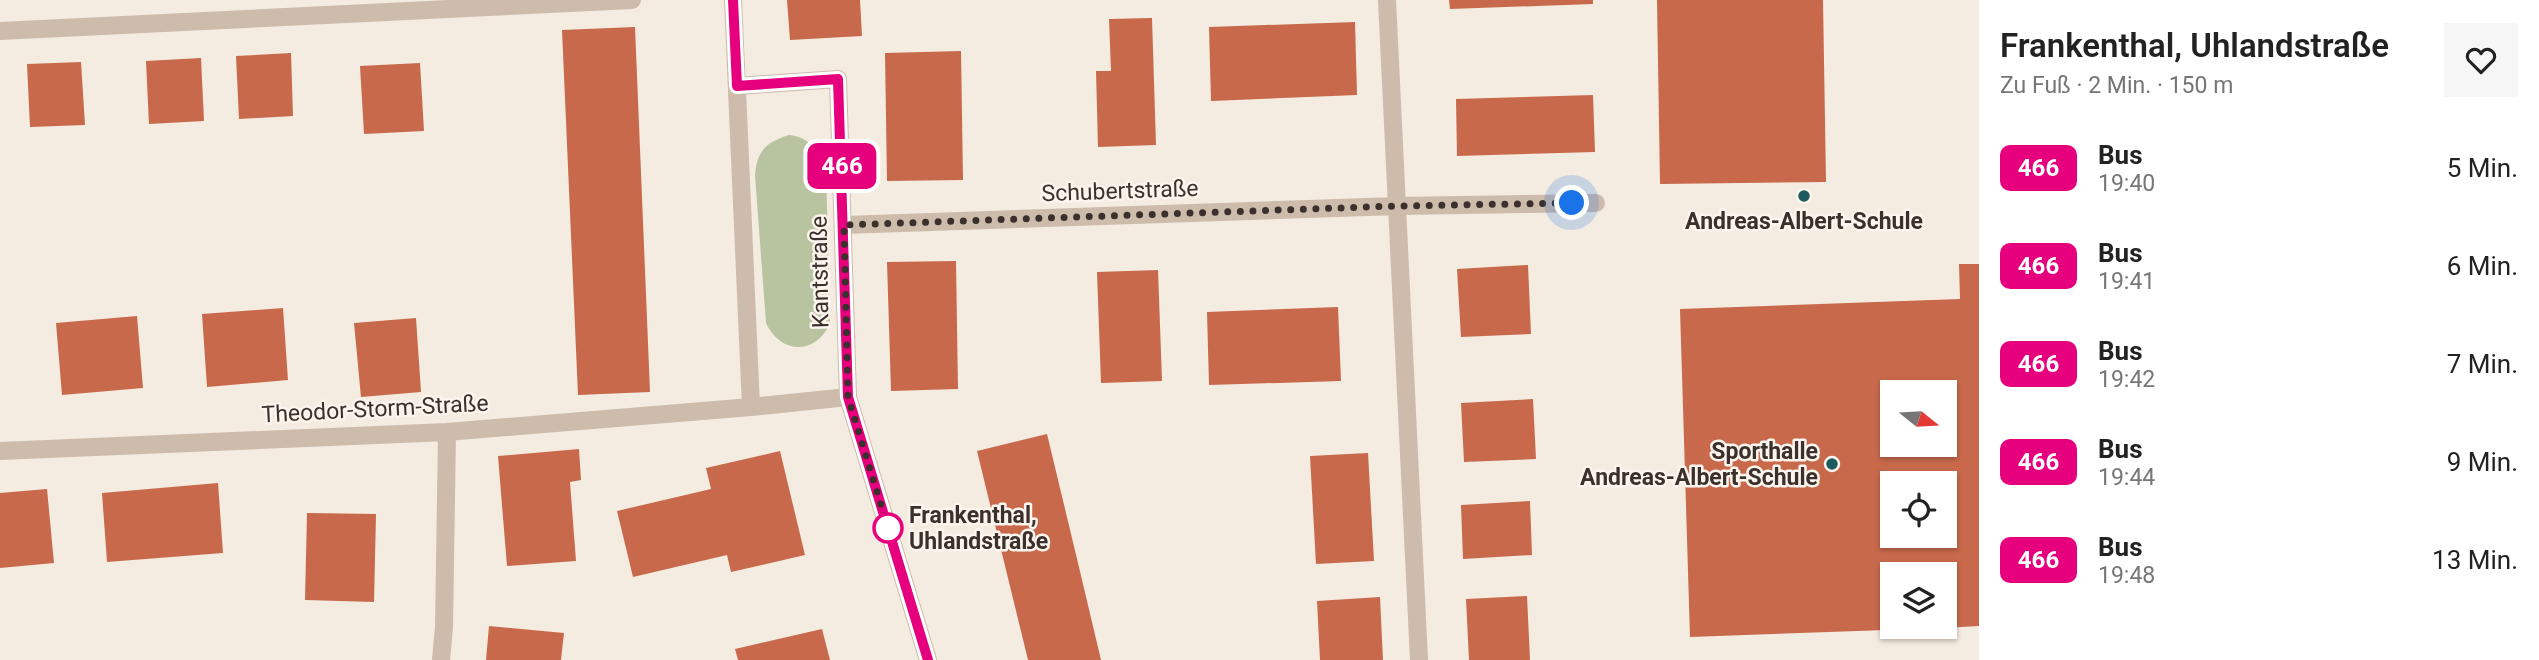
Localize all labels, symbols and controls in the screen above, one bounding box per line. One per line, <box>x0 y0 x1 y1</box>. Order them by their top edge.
button: heart <box>2444 23 2518 97</box>
text: Frankenthal, Uhlandstraße <box>2000 26 2389 65</box>
text: Zu Fuß · 2 Min. · 150 m <box>2000 72 2233 99</box>
text: Bus <box>2098 140 2143 170</box>
line badge: 466 <box>802 143 882 189</box>
text: 466 <box>821 152 863 180</box>
text: 5 Min. <box>2447 153 2518 183</box>
text: 466 <box>2018 154 2059 182</box>
text: 19:40 <box>2098 170 2155 197</box>
street label: Schubertstraße <box>1041 175 1199 207</box>
your location <box>1554 185 1589 220</box>
marker: Andreas-Albert-Schule <box>1796 188 1812 204</box>
place label: Andreas-Albert-Schule <box>1685 208 1923 235</box>
street label: Kantstraße <box>806 216 834 328</box>
text: Bus <box>2098 238 2143 268</box>
text: 6 Min. <box>2447 251 2518 281</box>
text: 466 <box>2018 252 2059 280</box>
text: 19:41 <box>2098 268 2155 295</box>
text: Bus <box>2098 336 2143 366</box>
text: 7 Min. <box>2447 349 2518 379</box>
text: 466 <box>2018 350 2059 378</box>
text: 19:42 <box>2098 366 2155 393</box>
north arrow <box>1880 380 1956 457</box>
map controls <box>1880 380 1957 639</box>
street label: Theodor-Storm-Straße <box>261 390 489 428</box>
text: Bus <box>2098 434 2143 464</box>
place label: Sporthalle Andreas-Albert-Schule <box>1580 438 1818 491</box>
text: 9 Min. <box>2447 447 2518 477</box>
text: 466 <box>2018 448 2059 476</box>
marker: Sporthalle Andreas-Albert-Schule <box>1824 456 1840 472</box>
text: 19:44 <box>2098 464 2155 491</box>
button: locate <box>1880 471 1957 548</box>
place label: Frankenthal, Uhlandstraße <box>909 502 1048 555</box>
marker: Frankenthal, Uhlandstraße <box>873 513 903 543</box>
text: Bus <box>2098 532 2143 562</box>
text: 13 Min. <box>2432 545 2518 575</box>
text: 466 <box>2018 546 2059 574</box>
button: layers <box>1880 562 1957 639</box>
text: 19:48 <box>2098 562 2155 589</box>

